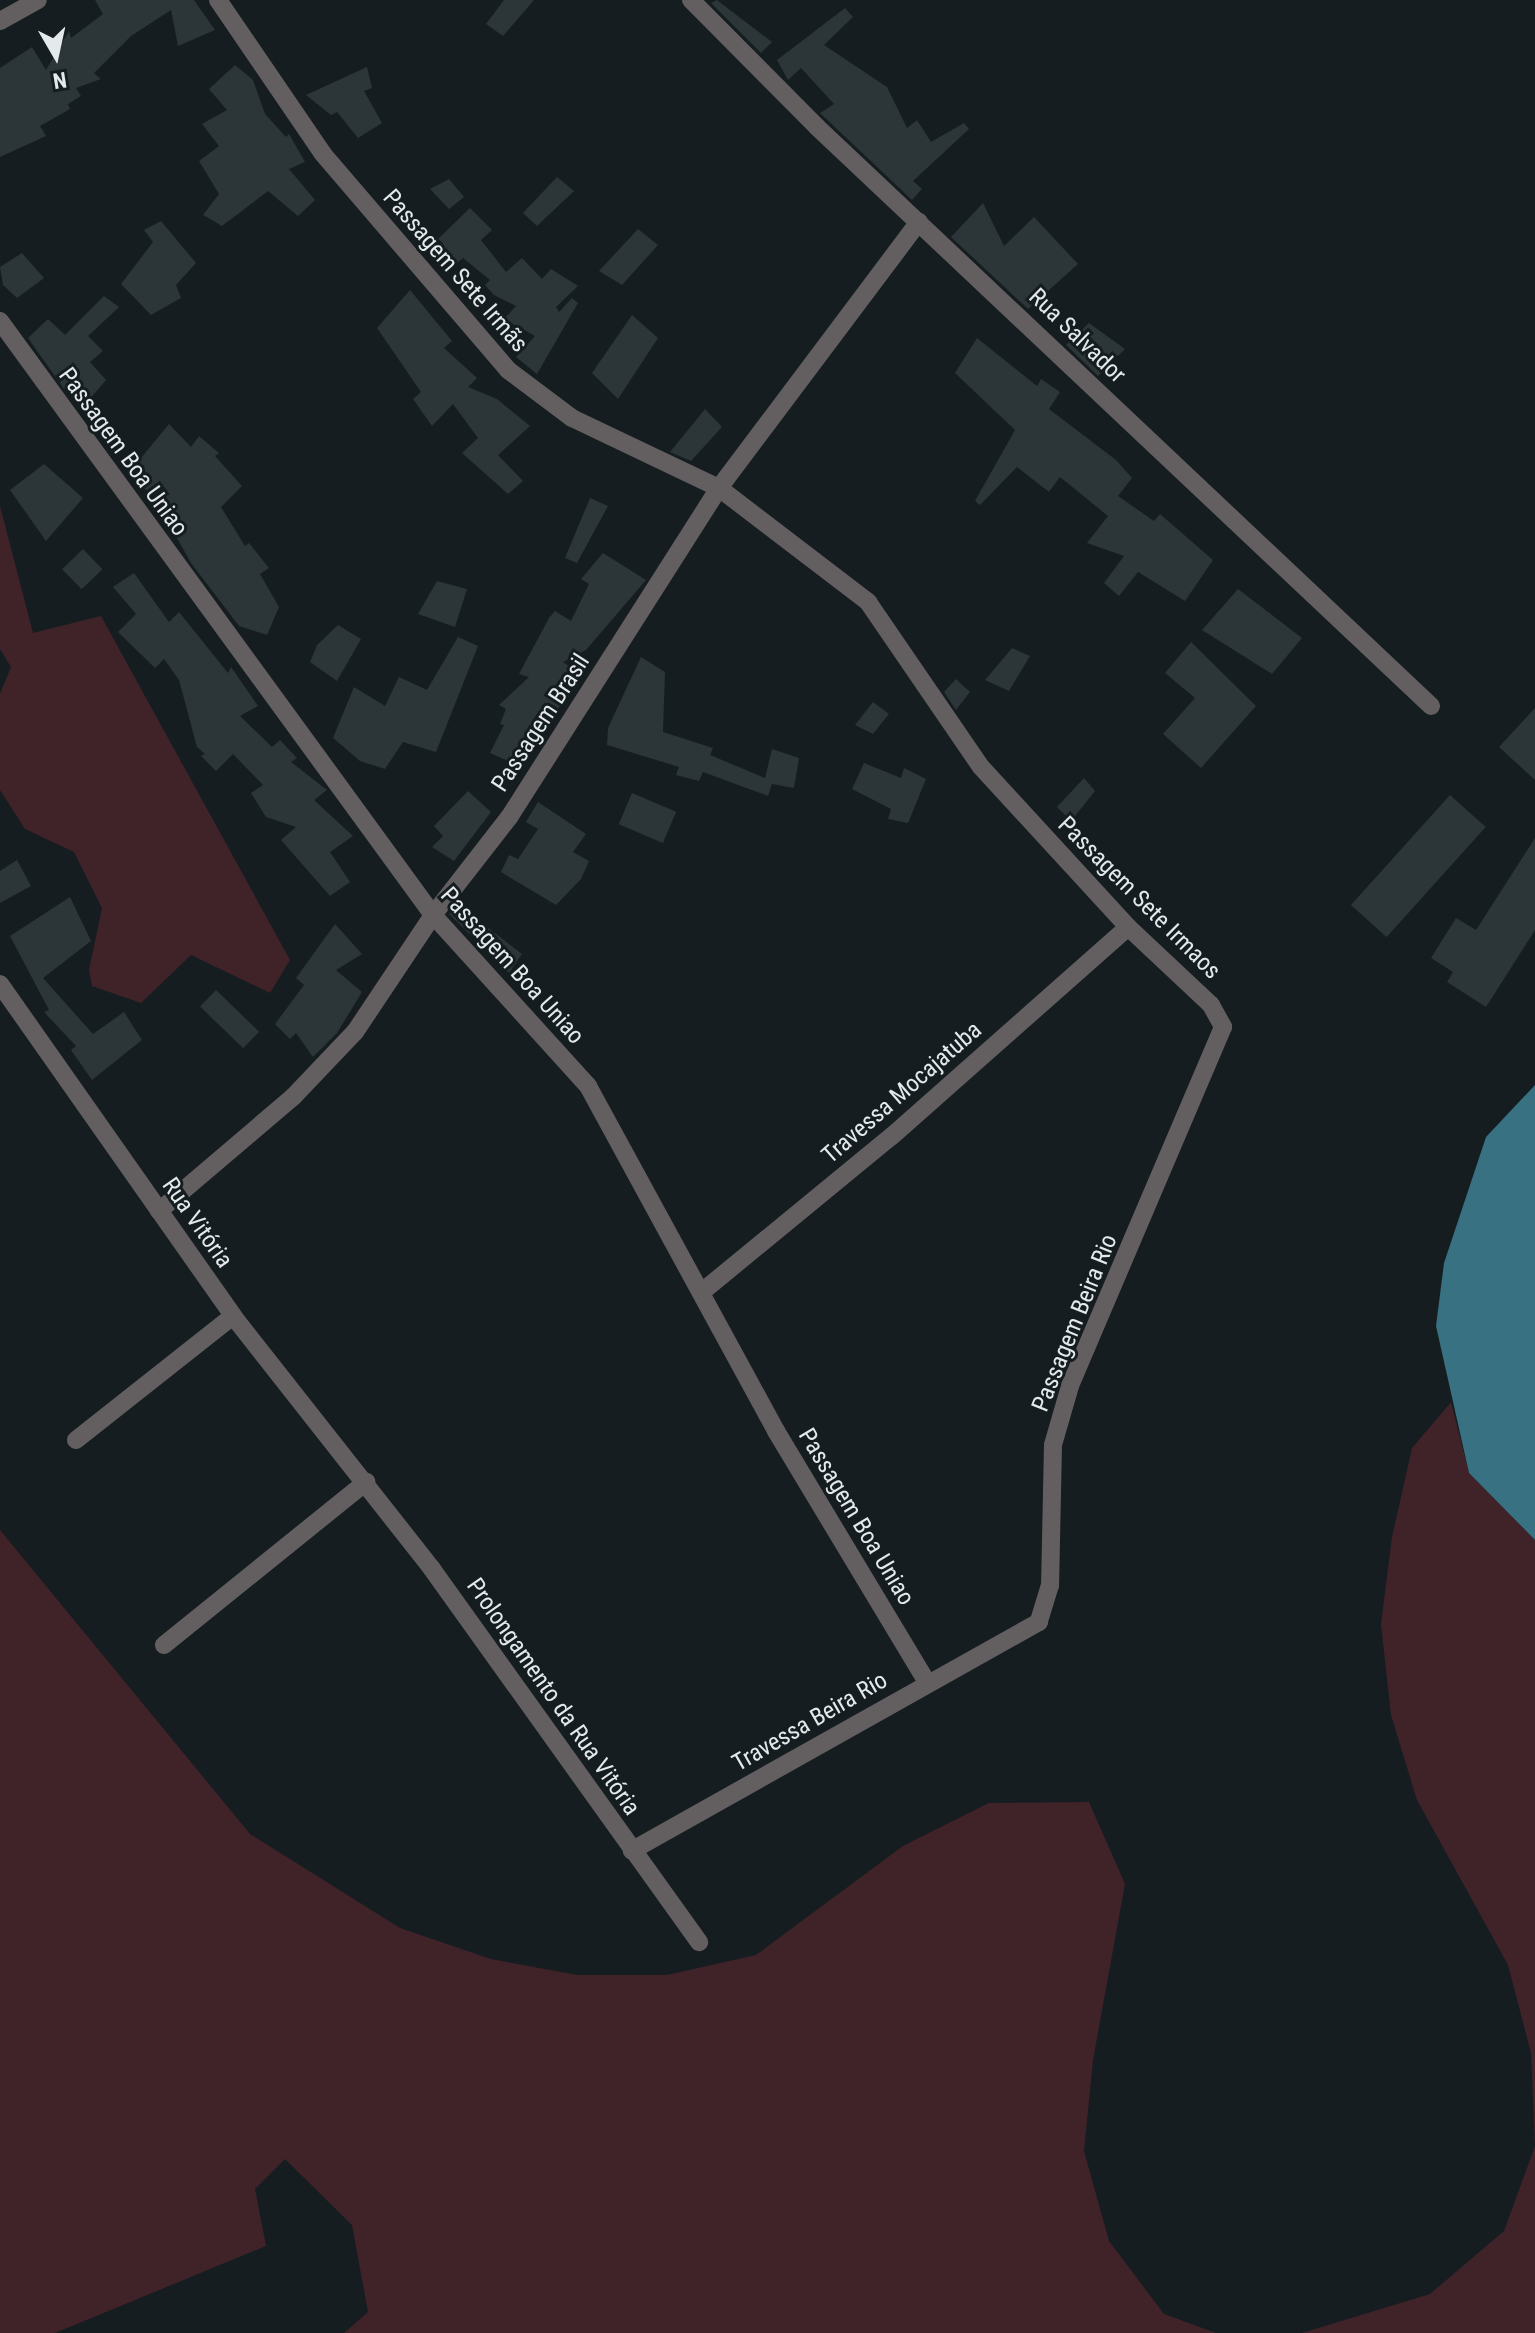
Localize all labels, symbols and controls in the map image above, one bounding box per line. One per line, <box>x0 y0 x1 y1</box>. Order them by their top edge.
north arrow <box>16 16 96 96</box>
text: N <box>51 67 68 94</box>
street label: Passagem Sete Irmãs <box>377 184 533 358</box>
street label: Rua Salvador <box>1023 283 1131 389</box>
street label: Passagem Boa Uniao <box>52 362 194 542</box>
street label: Passagem Brasil <box>486 649 596 797</box>
street label: Passagem Sete Irmaos <box>1052 811 1226 985</box>
street label: Passagem Boa Uniao <box>434 882 590 1050</box>
street label: Travessa Mocajatuba <box>816 1016 988 1170</box>
street label: Rua Vitória <box>156 1172 238 1274</box>
street label: Passagem Beira Rio <box>1026 1230 1124 1416</box>
street label: Passagem Boa Uniao <box>792 1423 920 1611</box>
street label: Prolongamento da Rua Vitória <box>460 1573 646 1821</box>
street label: Travessa Beira Rio <box>727 1666 893 1778</box>

